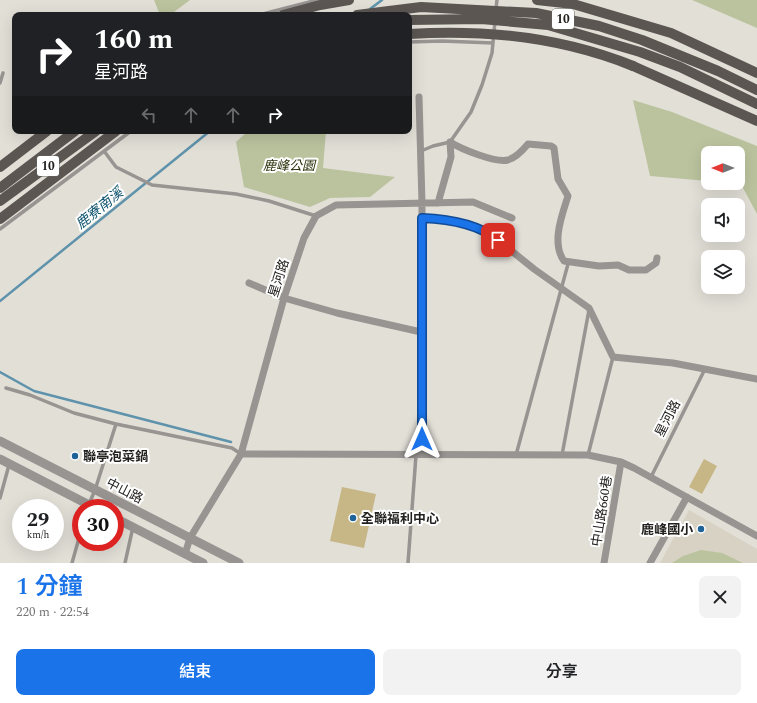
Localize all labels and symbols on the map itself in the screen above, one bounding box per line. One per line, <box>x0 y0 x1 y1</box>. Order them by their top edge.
road number: 10 <box>552 9 574 29</box>
north arrow <box>701 146 745 190</box>
road number: 10 <box>37 156 59 176</box>
park label: 鹿峰公園 <box>263 156 317 176</box>
water label: 鹿寮南溪 <box>71 181 129 234</box>
pin <box>481 223 515 257</box>
street label: 星河路 <box>263 257 294 300</box>
street label: 星河路 <box>650 397 686 440</box>
position arrow <box>401 418 443 460</box>
place label: 聯亭泡菜鍋 <box>83 447 148 467</box>
marker: 聯亭泡菜鍋 <box>70 451 80 461</box>
street label: 中山路 <box>103 473 146 509</box>
street label: 中山路660巷 <box>587 474 617 548</box>
speed limit sign: 30 <box>72 499 124 551</box>
place label: 全聯福利中心 <box>361 509 439 529</box>
marker: 全聯福利中心 <box>348 513 358 523</box>
place label: 鹿峰國小 <box>641 520 694 540</box>
marker: 鹿峰國小 <box>696 524 706 534</box>

